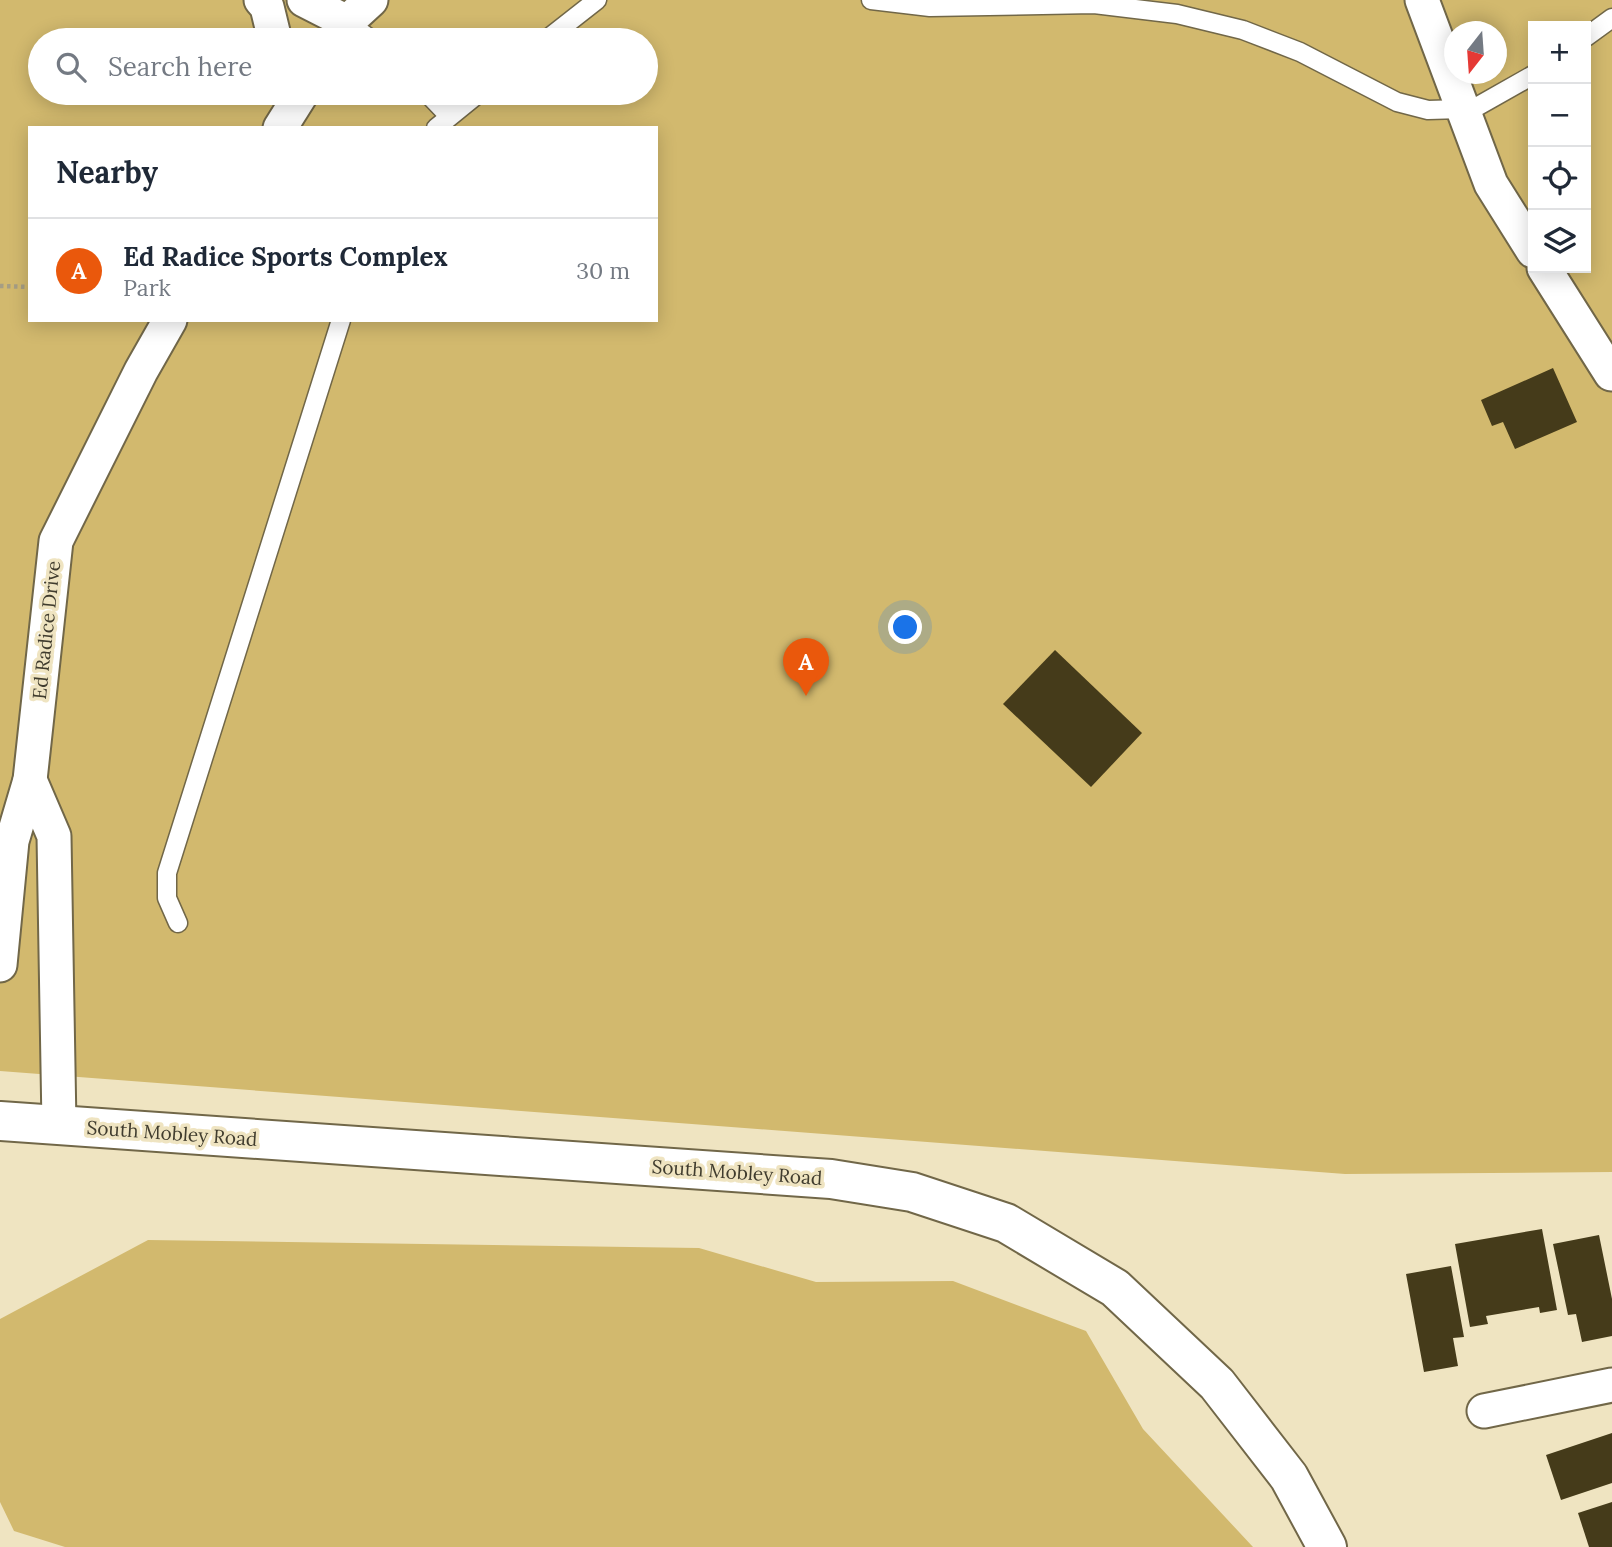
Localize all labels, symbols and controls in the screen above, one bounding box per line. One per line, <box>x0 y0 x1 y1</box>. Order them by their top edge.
north arrow <box>1444 21 1507 84</box>
map controls <box>1528 21 1591 273</box>
button: + <box>1528 21 1591 84</box>
search box <box>28 28 658 105</box>
icon: search <box>52 48 90 86</box>
text: Search here <box>108 50 252 83</box>
button: − <box>1528 84 1591 147</box>
button: locate <box>1528 147 1591 210</box>
text: Nearby <box>56 153 158 191</box>
button: layers <box>1528 210 1591 273</box>
text: Ed Radice Sports Complex <box>123 240 448 273</box>
text: A <box>71 256 87 285</box>
text: 30 m <box>576 256 630 285</box>
text: Park <box>123 273 171 302</box>
street label: Ed Radice Drive <box>27 559 65 701</box>
your location <box>888 610 922 644</box>
pin: A <box>783 638 829 696</box>
street label: South Mobley Road <box>86 1115 258 1151</box>
street label: South Mobley Road <box>651 1154 823 1190</box>

